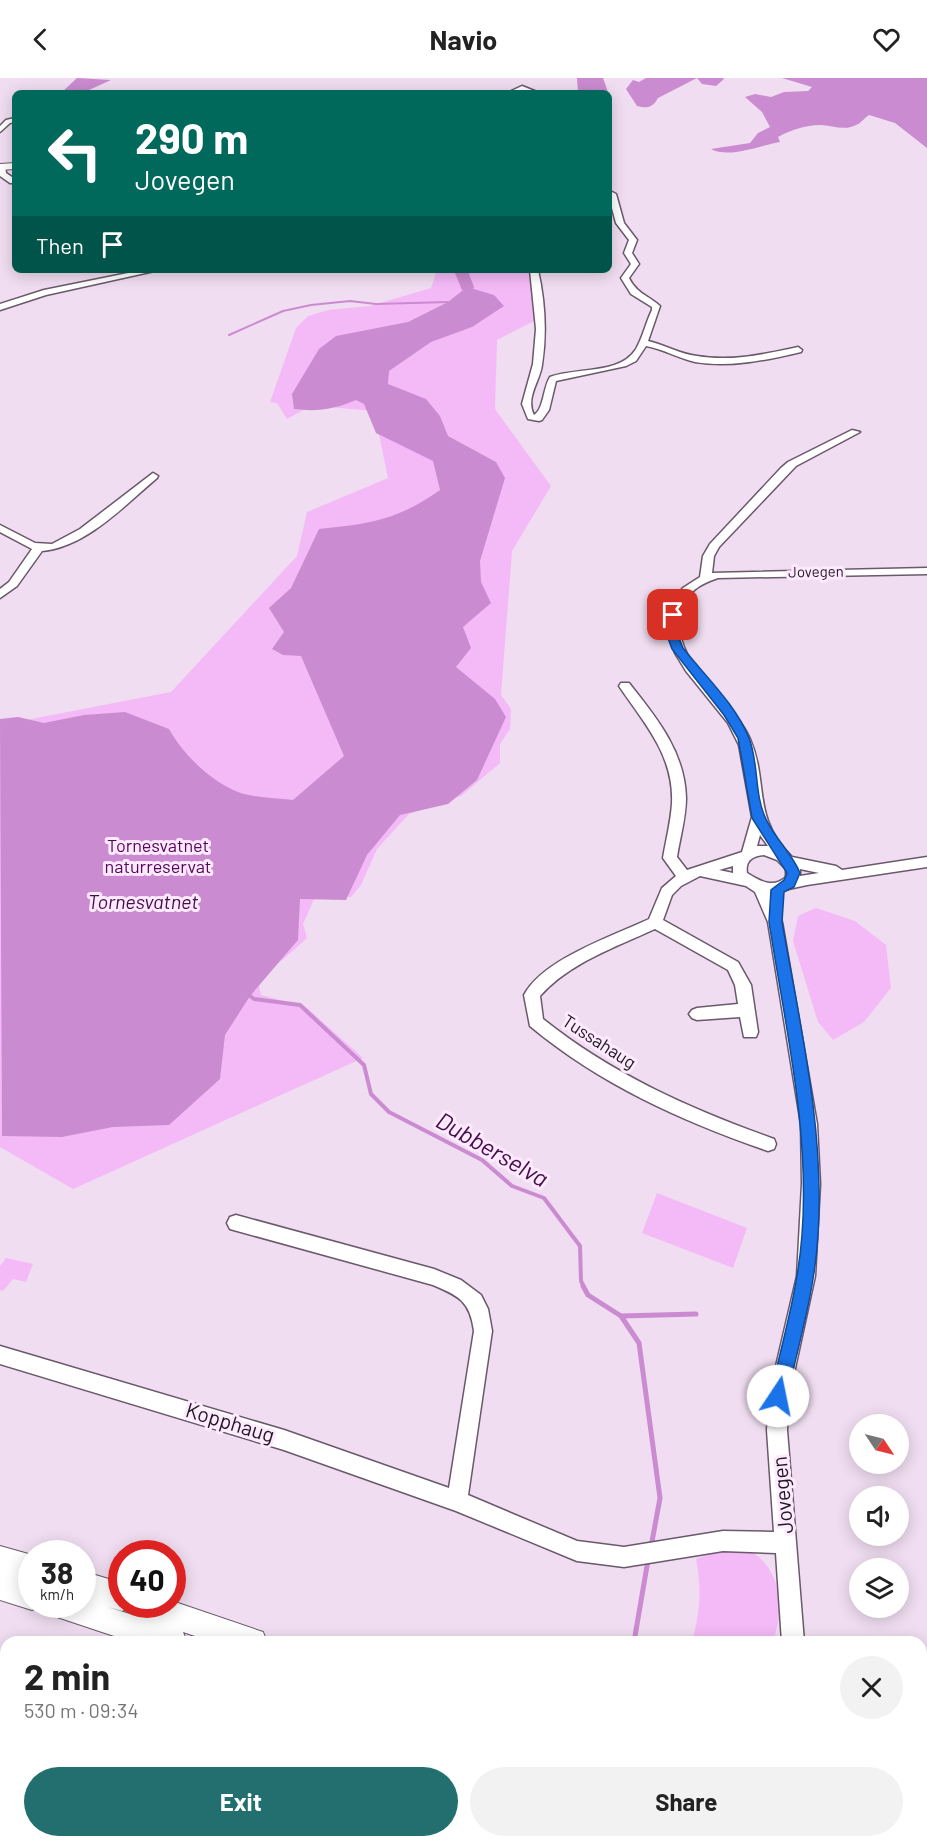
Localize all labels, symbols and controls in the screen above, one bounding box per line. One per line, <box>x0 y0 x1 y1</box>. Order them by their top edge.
icon: back <box>24 23 57 56</box>
text: Navio <box>430 23 497 55</box>
icon: heart <box>870 23 903 56</box>
text: 290 m <box>135 112 248 162</box>
icon: left <box>36 114 114 192</box>
text: Jovegen <box>135 163 235 195</box>
icon: arrive <box>96 228 129 261</box>
text: Then <box>36 232 84 258</box>
street label: Jovegen <box>788 562 844 580</box>
pin <box>647 589 698 640</box>
icon: arrive <box>656 598 689 631</box>
park label: Tornesvatnet naturreservat <box>105 834 211 877</box>
water label: Tornesvatnet <box>88 889 198 913</box>
street label: Tussahaug <box>559 1009 641 1073</box>
water label: Dubberselva <box>431 1105 554 1192</box>
position arrow <box>746 1364 810 1428</box>
street label: Kopphaug <box>183 1396 278 1447</box>
north arrow <box>849 1414 909 1474</box>
map controls <box>849 1414 909 1618</box>
street label: Jovegen <box>766 1455 797 1535</box>
button: sound <box>849 1486 909 1546</box>
speed limit sign: 40 <box>108 1540 186 1618</box>
text: 38 <box>41 1554 73 1590</box>
button: layers <box>849 1558 909 1618</box>
text: km/h <box>40 1585 74 1603</box>
text: 2 min <box>24 1654 110 1697</box>
button: close <box>840 1656 903 1719</box>
text: 530 m · 09:34 <box>24 1698 138 1722</box>
button: Exit <box>24 1767 458 1836</box>
button: Share <box>470 1767 903 1836</box>

